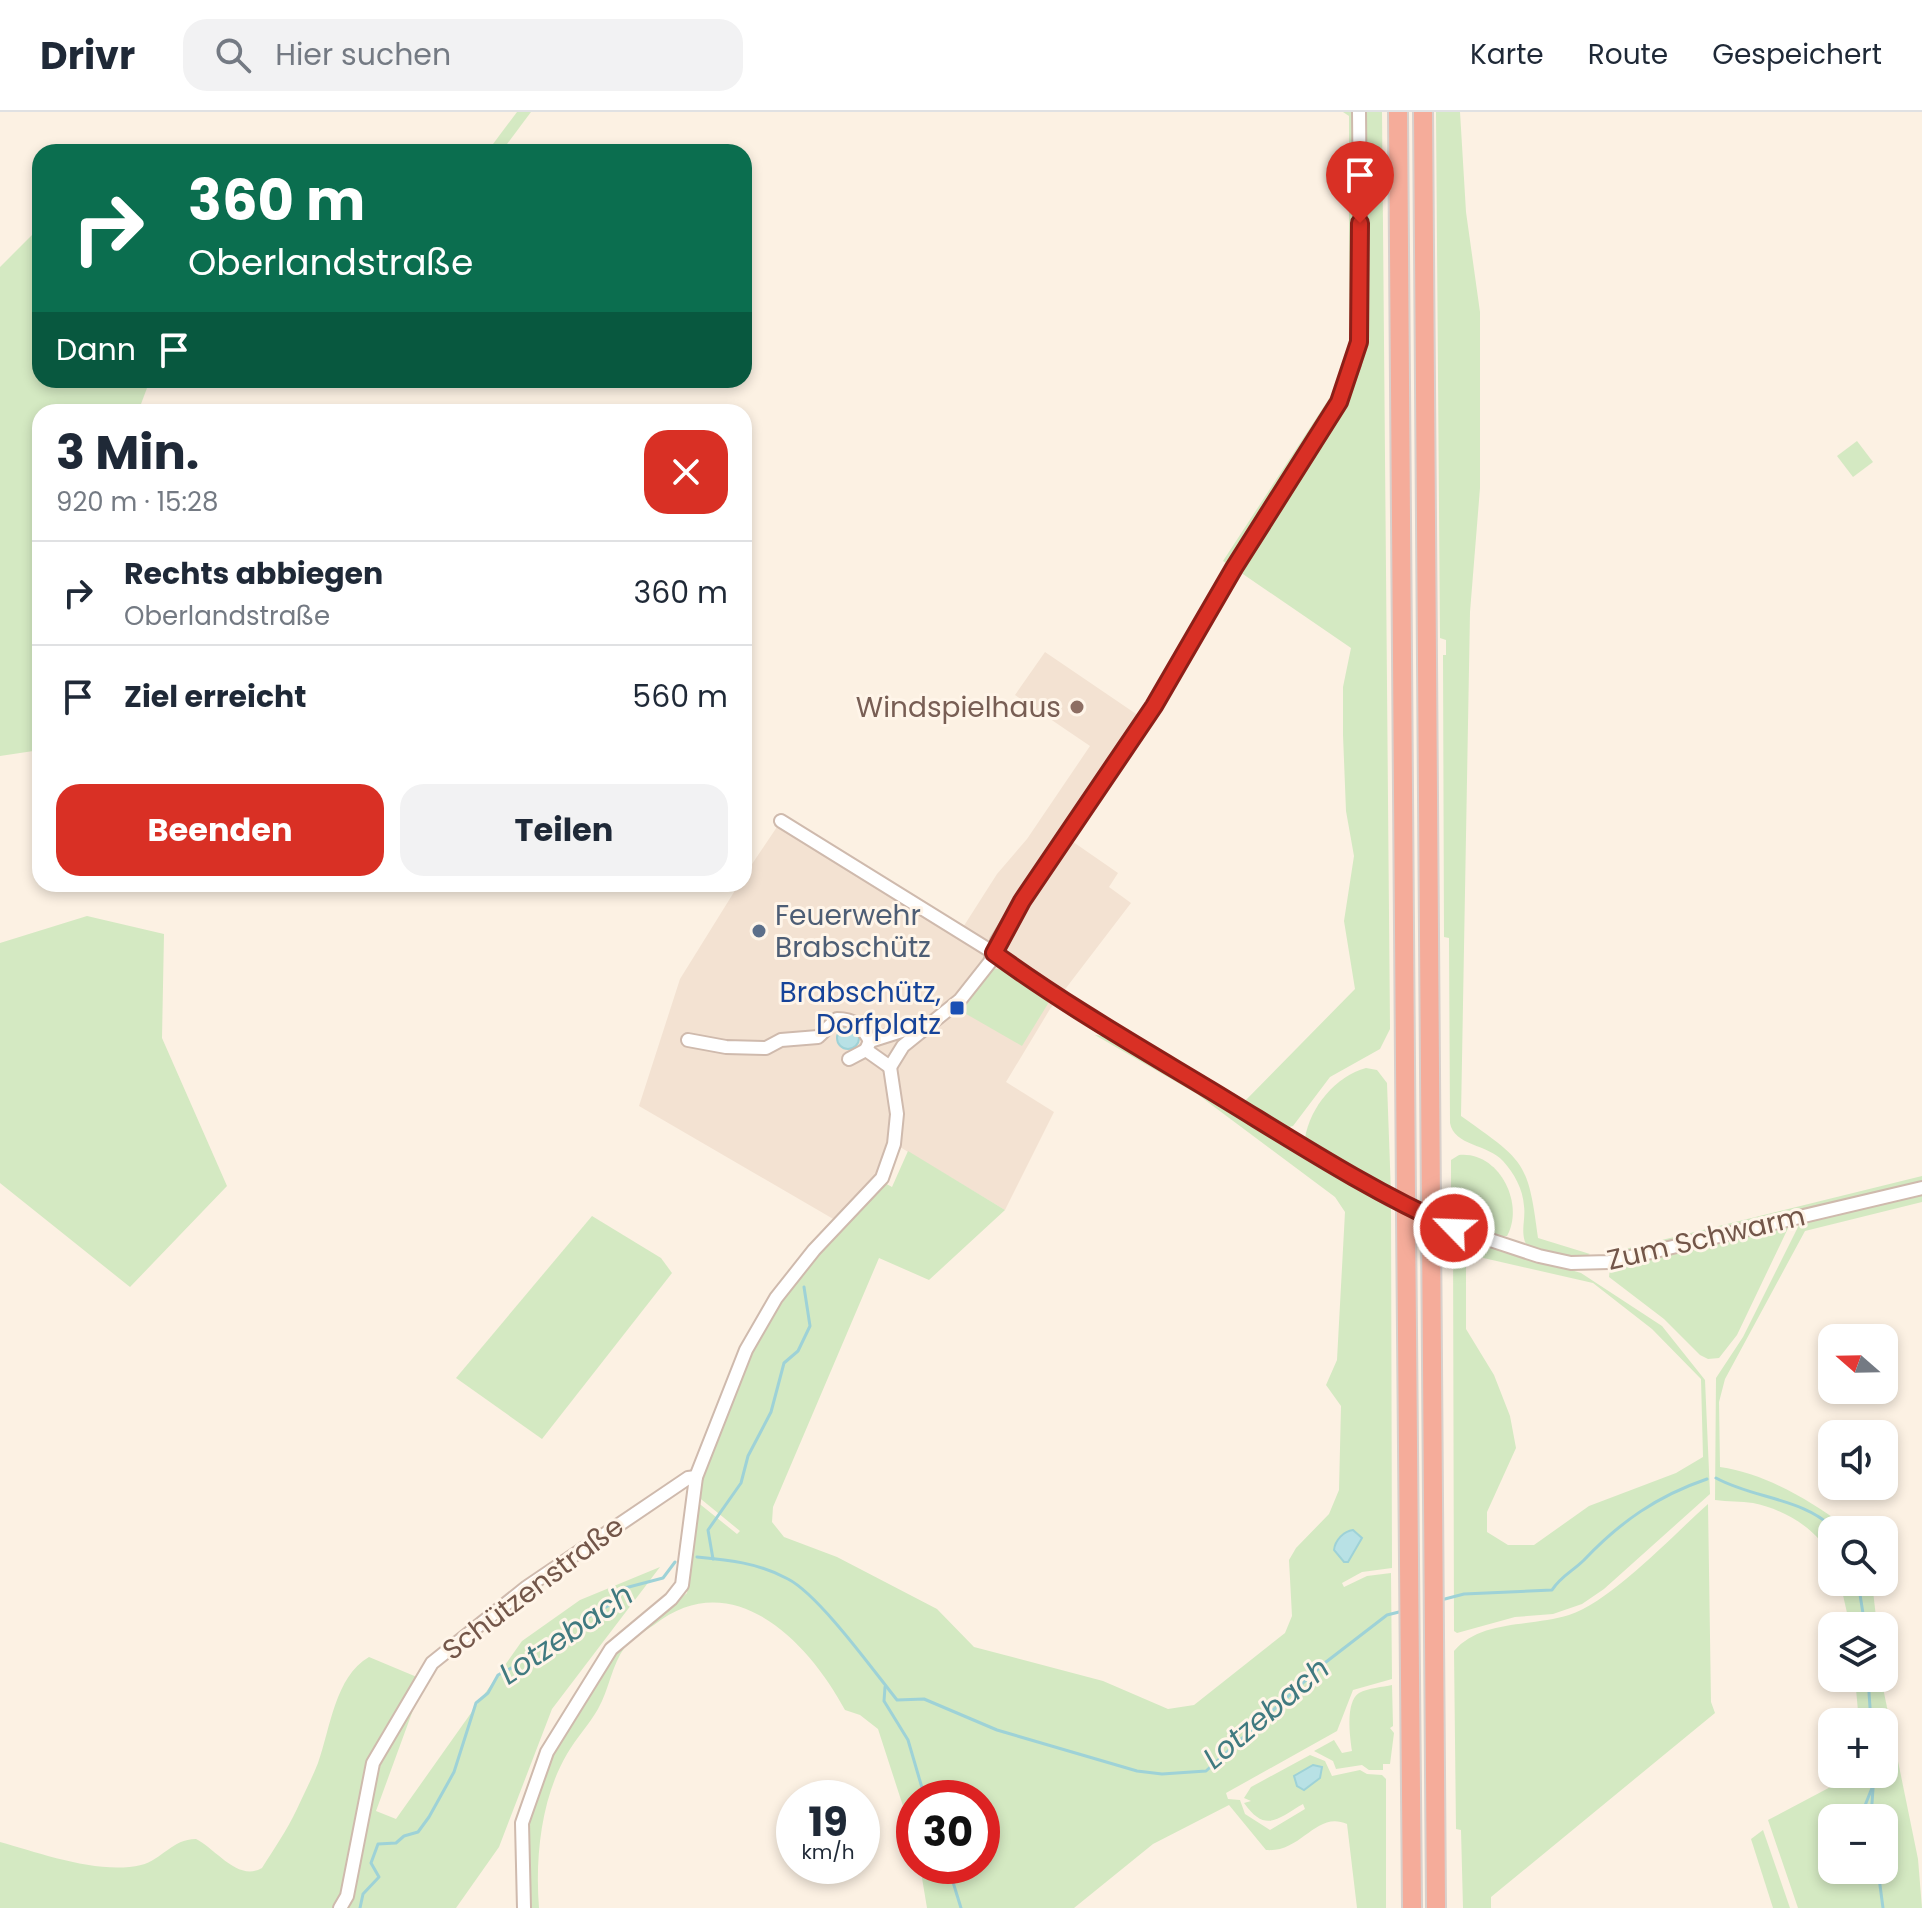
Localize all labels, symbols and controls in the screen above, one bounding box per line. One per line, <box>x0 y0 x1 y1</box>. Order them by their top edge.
search box <box>183 19 743 91</box>
text: Drivr <box>40 29 135 82</box>
icon: search <box>211 33 255 77</box>
text: Hier suchen <box>275 33 451 76</box>
text: Karte <box>1470 35 1544 74</box>
text: Route <box>1588 35 1668 74</box>
text: Gespeichert <box>1712 35 1882 74</box>
pin <box>1326 141 1394 223</box>
icon: arrive <box>1338 153 1382 197</box>
text: 360 m <box>188 161 365 240</box>
icon: right <box>56 176 160 280</box>
text: Oberlandstraße <box>188 237 473 288</box>
text: Dann <box>56 328 136 371</box>
icon: arrive <box>152 328 196 372</box>
text: 3 Min. <box>56 419 199 486</box>
button: close <box>644 430 728 514</box>
text: 920 m · 15:28 <box>56 484 218 520</box>
text: Rechts abbiegen <box>124 552 383 595</box>
icon: right <box>56 571 100 615</box>
text: 360 m <box>634 571 728 614</box>
text: Oberlandstraße <box>124 598 330 634</box>
icon: arrive <box>56 675 100 719</box>
text: Ziel erreicht <box>124 675 306 718</box>
text: 560 m <box>632 675 728 718</box>
place label: Windspielhaus <box>856 688 1061 727</box>
marker: Windspielhaus <box>1068 698 1086 716</box>
button: Beenden <box>56 784 384 876</box>
button: Teilen <box>400 784 728 876</box>
place label: Feuerwehr Brabschütz <box>775 896 931 967</box>
marker: Feuerwehr Brabschütz <box>750 922 768 940</box>
place label: Brabschütz, Dorfplatz <box>780 973 941 1044</box>
marker: Brabschütz, Dorfplatz <box>948 999 966 1017</box>
position arrow <box>1412 1186 1496 1270</box>
street label: Zum Schwarm <box>1603 1196 1809 1280</box>
north arrow <box>1818 1324 1898 1404</box>
map controls <box>1818 1324 1898 1884</box>
button: sound <box>1818 1420 1898 1500</box>
street label: Schützenstraße <box>434 1507 632 1669</box>
button: search <box>1818 1516 1898 1596</box>
water label: Lotzebach <box>490 1573 642 1695</box>
button: layers <box>1818 1612 1898 1692</box>
water label: Lotzebach <box>1193 1647 1339 1779</box>
button: + <box>1818 1708 1898 1788</box>
speed limit sign: 30 <box>896 1780 1000 1884</box>
text: 19 <box>808 1794 848 1850</box>
button: − <box>1818 1804 1898 1884</box>
text: km/h <box>801 1838 855 1866</box>

